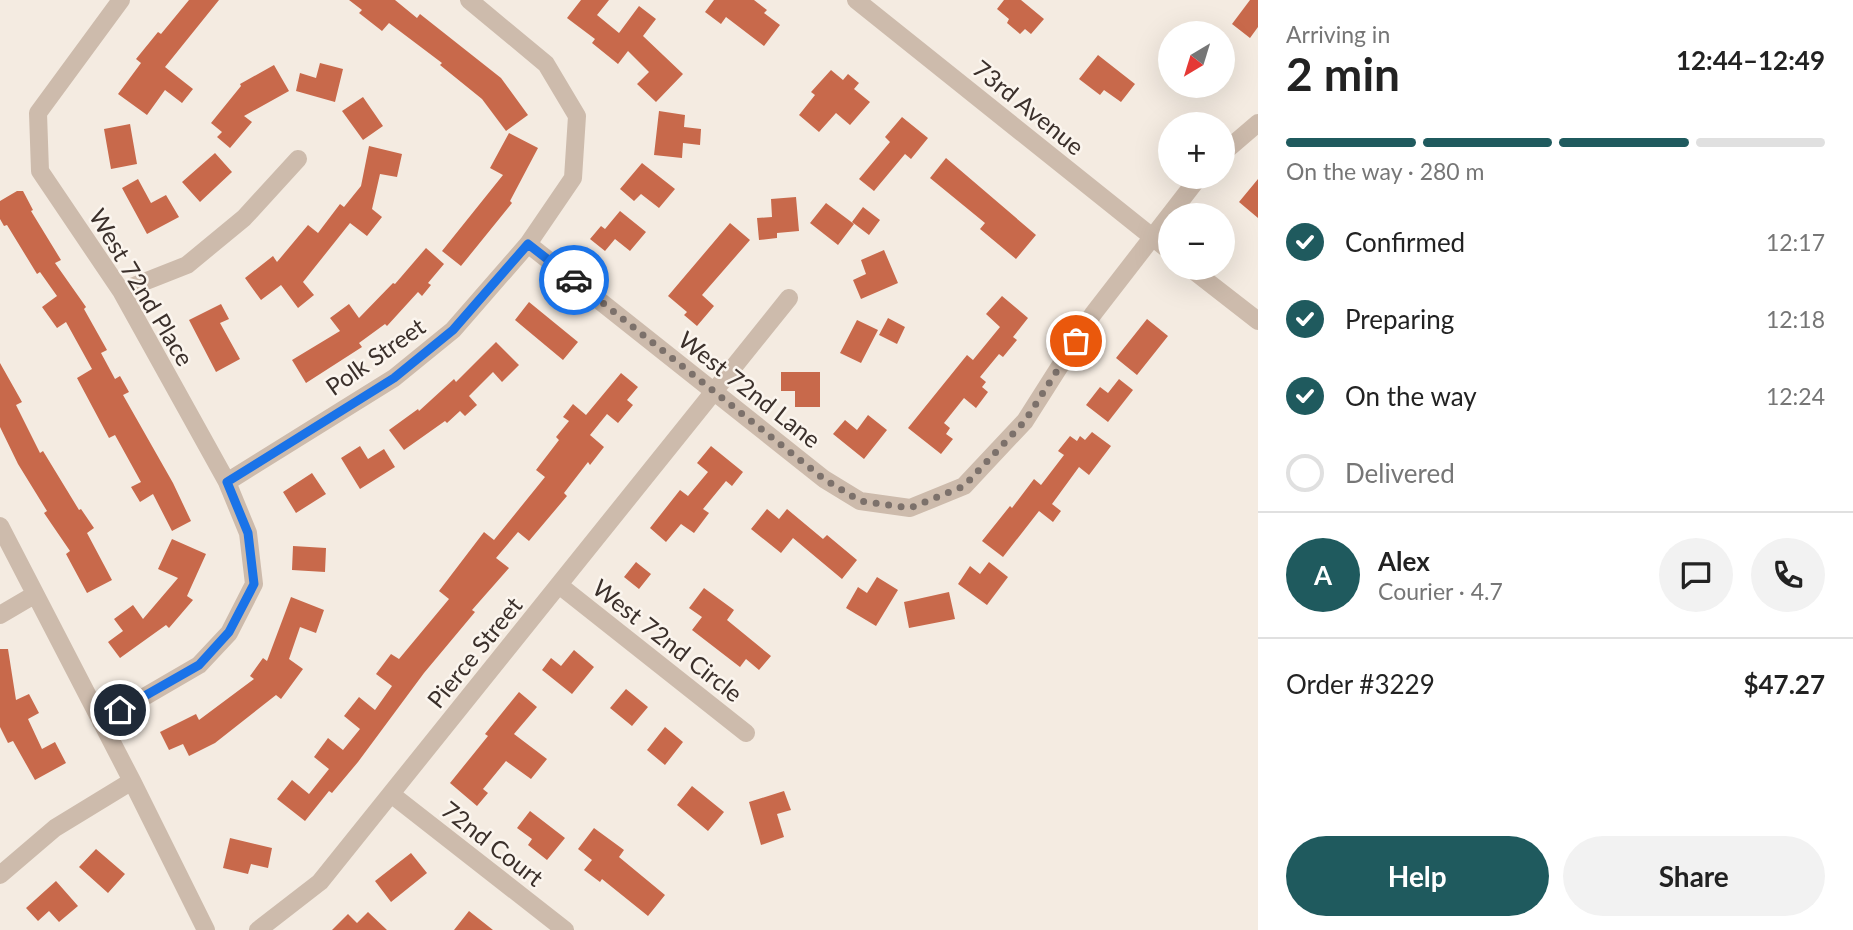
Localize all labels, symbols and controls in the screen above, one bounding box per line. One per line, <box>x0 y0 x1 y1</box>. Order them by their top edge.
text: Arriving in <box>1286 20 1390 48</box>
north arrow <box>1158 21 1236 98</box>
map controls <box>1158 21 1235 280</box>
text: 12:44–12:49 <box>1676 44 1825 76</box>
text: 2 min <box>1286 46 1400 101</box>
street label: 73rd Avenue <box>968 53 1090 161</box>
button: + <box>1158 112 1235 189</box>
text: On the way · 280 m <box>1286 157 1485 185</box>
street label: West 72nd Place <box>84 203 200 371</box>
button: − <box>1158 203 1235 280</box>
icon: check <box>1286 223 1324 261</box>
text: Confirmed <box>1345 226 1465 258</box>
text: 12:17 <box>1766 228 1825 256</box>
courier <box>539 245 609 315</box>
icon: car <box>555 261 593 299</box>
icon: check <box>1286 300 1324 338</box>
text: Preparing <box>1345 303 1454 335</box>
text: 12:18 <box>1766 305 1825 333</box>
street label: Polk Street <box>320 311 431 401</box>
pin <box>1046 311 1106 371</box>
icon: bag <box>1057 322 1095 360</box>
street label: West 72nd Lane <box>673 324 827 454</box>
icon: check <box>1286 377 1324 415</box>
text: On the way <box>1345 380 1477 412</box>
text: 12:24 <box>1766 382 1825 410</box>
text: Delivered <box>1345 457 1455 489</box>
button: chat <box>1659 538 1733 612</box>
button: phone <box>1751 538 1825 612</box>
text: Alex <box>1378 545 1430 577</box>
text: A <box>1314 559 1332 591</box>
street label: West 72nd Circle <box>587 573 749 707</box>
text: Courier · 4.7 <box>1378 577 1503 605</box>
street label: Pierce Street <box>420 590 528 713</box>
text: Order #3229 <box>1286 668 1435 700</box>
text: $47.27 <box>1743 668 1825 700</box>
pin <box>90 680 150 740</box>
icon: home <box>101 691 139 729</box>
street label: 72nd Court <box>436 794 550 892</box>
button: Help <box>1286 836 1549 916</box>
button: Share <box>1563 836 1825 916</box>

